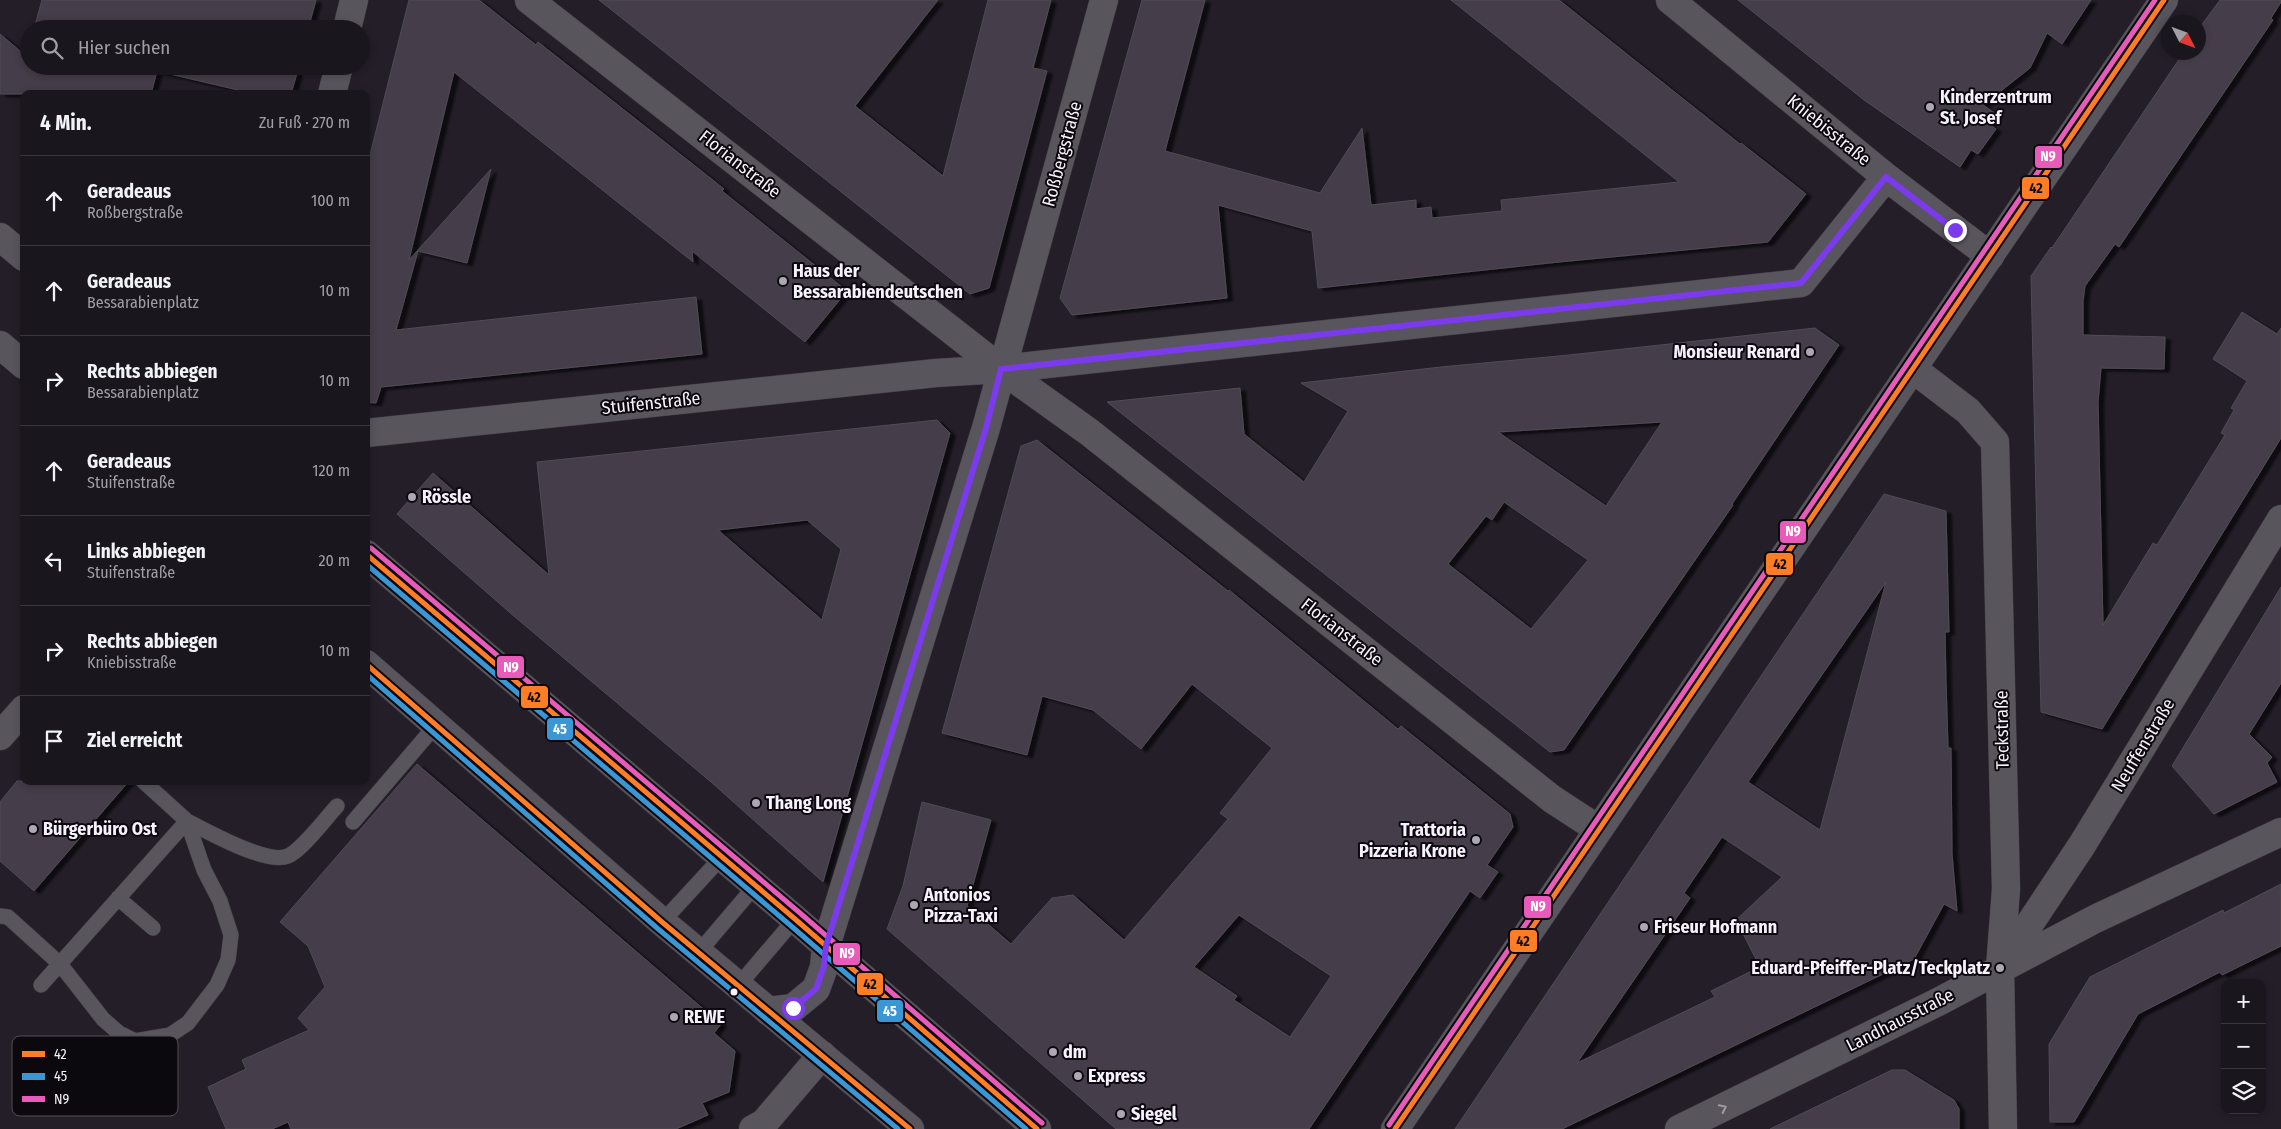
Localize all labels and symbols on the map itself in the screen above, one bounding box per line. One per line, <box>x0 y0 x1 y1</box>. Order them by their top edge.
north arrow <box>2161 15 2206 60</box>
place label: Kinderzentrum St. Josef <box>1940 86 2052 129</box>
street label: Kniebisstraße <box>1783 90 1875 170</box>
street label: Roßbergstraße <box>1037 99 1087 209</box>
marker: Kinderzentrum St. Josef <box>1924 101 1936 113</box>
street label: Florianstraße <box>695 125 785 203</box>
line badge: N9 <box>2034 145 2063 169</box>
text: N9 <box>2040 148 2056 165</box>
line badge: 42 <box>2021 176 2050 200</box>
text: 42 <box>2029 180 2043 197</box>
route end <box>1944 219 1967 242</box>
place label: Haus der Bessarabiendeutschen <box>793 260 963 303</box>
marker: Haus der Bessarabiendeutschen <box>777 275 789 287</box>
place label: Monsieur Renard <box>1673 341 1800 363</box>
marker: Monsieur Renard <box>1804 346 1816 358</box>
street label: Stuifenstraße <box>601 387 702 419</box>
place label: Rössle <box>422 486 471 508</box>
marker: Rössle <box>406 491 418 503</box>
line badge: N9 <box>1779 520 1807 544</box>
text: N9 <box>1785 523 1801 540</box>
line badge: 42 <box>1765 552 1794 576</box>
text: 42 <box>1773 556 1787 573</box>
street label: Florianstraße <box>1297 593 1387 671</box>
line badge: N9 <box>496 655 525 679</box>
text: N9 <box>503 659 519 676</box>
line badge: 42 <box>520 685 549 709</box>
text: 42 <box>527 689 541 706</box>
street label: Teckstraße <box>1990 690 2014 770</box>
street label: Neuffenstraße <box>2107 694 2180 796</box>
line badge: 45 <box>546 717 574 741</box>
text: 45 <box>553 721 567 738</box>
place label: Thang Long <box>766 792 851 814</box>
marker: Thang Long <box>750 797 762 809</box>
place label: Bürgerbüro Ost <box>43 818 158 840</box>
place label: Trattoria Pizzeria Krone <box>1359 819 1466 862</box>
marker: Bürgerbüro Ost <box>27 823 39 835</box>
marker: Trattoria Pizzeria Krone <box>1470 834 1482 846</box>
place label: Antonios Pizza-Taxi <box>923 884 998 927</box>
line badge: N9 <box>1523 895 1552 919</box>
text: N9 <box>1530 898 1546 915</box>
marker: Antonios Pizza-Taxi <box>908 899 920 911</box>
place label: Friseur Hofmann <box>1654 916 1777 938</box>
marker: Friseur Hofmann <box>1638 921 1650 933</box>
line badge: 42 <box>1509 929 1538 953</box>
text: 42 <box>1516 933 1530 950</box>
line badge: N9 <box>832 942 861 966</box>
text: N9 <box>839 945 855 962</box>
place label: Eduard-Pfeiffer-Platz/Teckplatz <box>1751 957 1990 979</box>
marker: Eduard-Pfeiffer-Platz/Teckplatz <box>1994 962 2006 974</box>
line badge: 42 <box>856 972 884 996</box>
text: 42 <box>863 976 877 993</box>
street label: Landhausstraße <box>1843 983 1958 1057</box>
unlabelled marker <box>729 987 739 997</box>
route start <box>782 997 805 1020</box>
line badge: 45 <box>876 999 904 1023</box>
text: 45 <box>883 1003 897 1020</box>
place label: REWE <box>684 1006 726 1028</box>
marker: REWE <box>668 1011 680 1023</box>
legend <box>12 1036 178 1116</box>
place label: dm <box>1063 1041 1087 1063</box>
text: 42 <box>54 1046 67 1063</box>
marker: dm <box>1047 1046 1059 1058</box>
place label: Express <box>1088 1065 1146 1087</box>
text: 45 <box>54 1068 67 1085</box>
marker: Express <box>1072 1070 1084 1082</box>
text: N9 <box>54 1091 69 1108</box>
place label: Siegel <box>1131 1103 1177 1125</box>
one-way arrow <box>1718 1103 1727 1114</box>
marker: Siegel <box>1115 1108 1127 1120</box>

